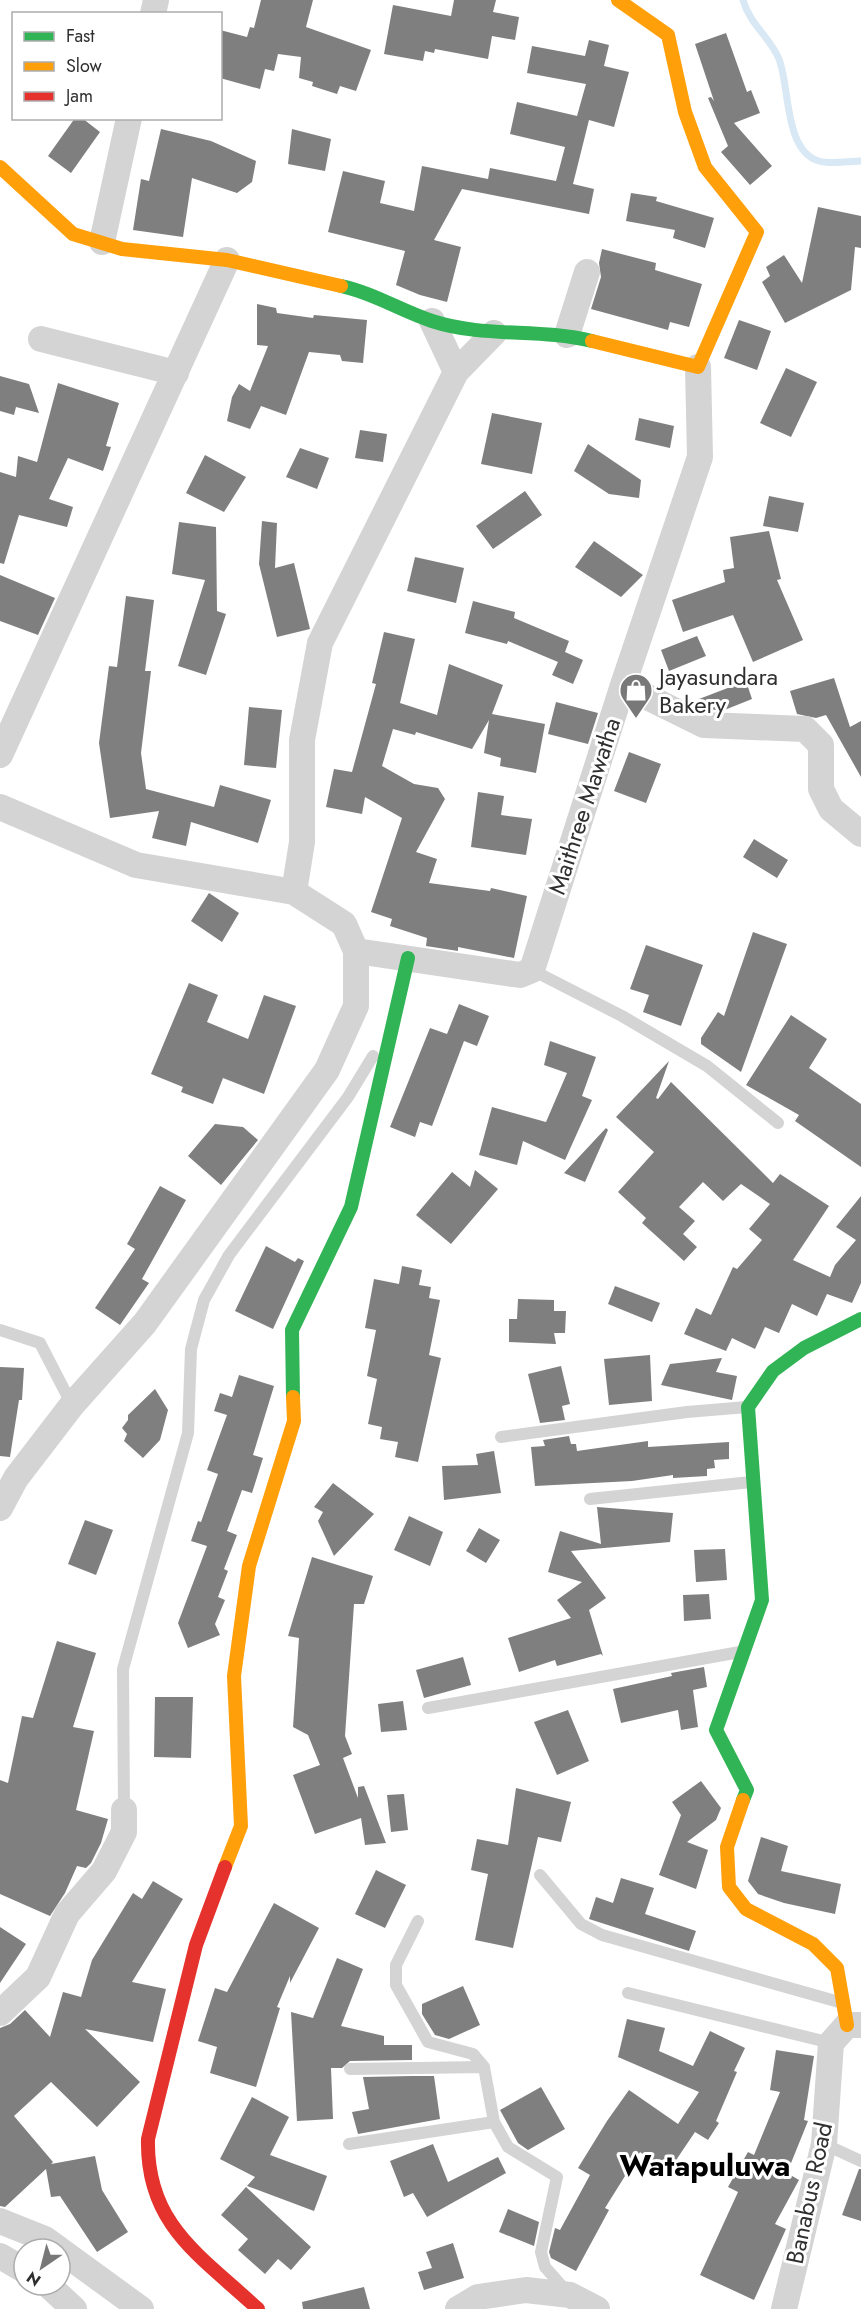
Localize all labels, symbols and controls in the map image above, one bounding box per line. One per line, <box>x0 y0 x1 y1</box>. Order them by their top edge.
legend <box>12 12 222 120</box>
text: Fast <box>66 23 95 49</box>
text: Slow <box>66 53 103 79</box>
text: Jam <box>64 83 93 109</box>
place label: Jayasundara Bakery <box>656 659 778 722</box>
shop icon: Jayasundara Bakery <box>618 672 654 719</box>
street label: Maithree Mawatha <box>539 713 629 899</box>
street label: Banabus Road <box>777 2119 841 2267</box>
district label: Watapuluwa <box>620 2144 790 2187</box>
north arrow <box>12 2237 72 2297</box>
text: N <box>22 2266 45 2292</box>

